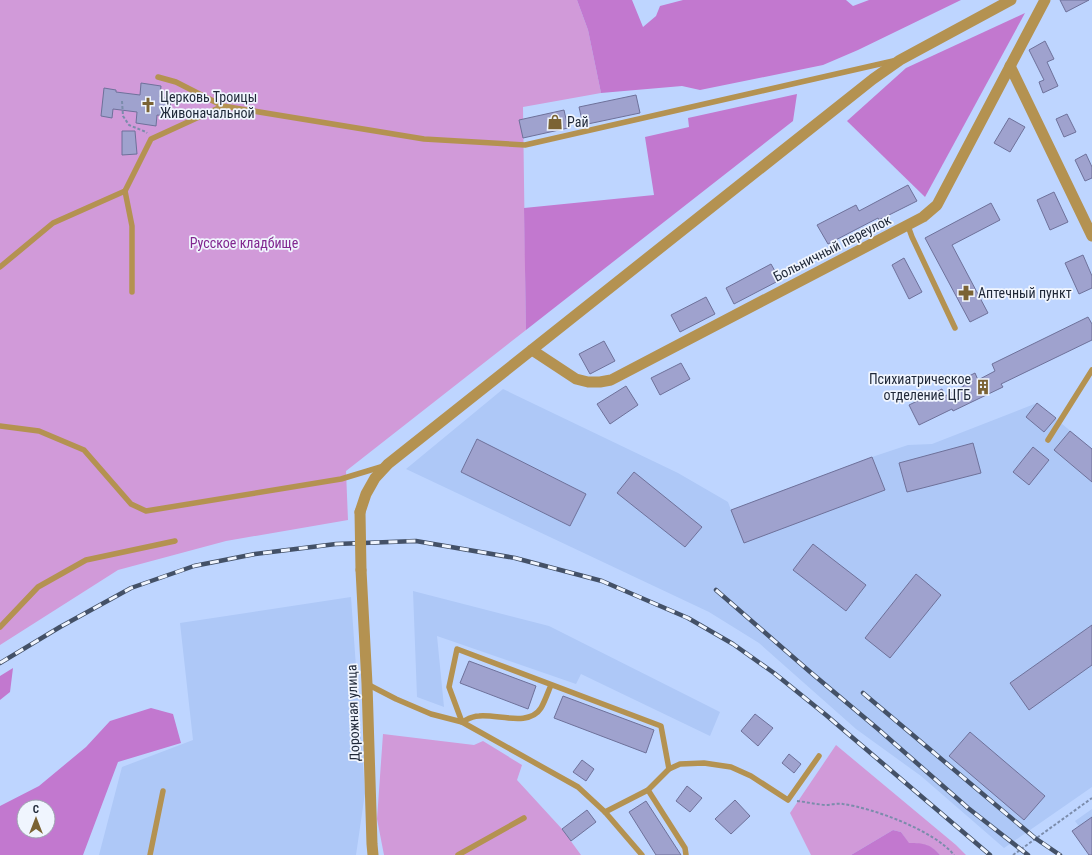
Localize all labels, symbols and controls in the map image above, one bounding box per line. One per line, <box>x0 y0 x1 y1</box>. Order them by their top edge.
place label: Церковь Троицы Живоначальной <box>160 89 257 121</box>
church icon: Церковь Троицы Живоначальной <box>139 96 157 114</box>
shop icon: Рай <box>546 113 564 131</box>
place label: Рай <box>567 114 589 130</box>
street label: Больничный переулок <box>770 211 894 285</box>
park label: Русское кладбище <box>190 235 299 251</box>
pharmacy icon: Аптечный пункт <box>957 284 975 302</box>
place label: Аптечный пункт <box>978 285 1072 301</box>
place label: Психиатрическое отделение ЦГБ <box>869 371 971 403</box>
building icon: Психиатрическое отделение ЦГБ <box>974 378 992 396</box>
street label: Дорожная улица <box>343 664 363 762</box>
north arrow <box>16 799 56 839</box>
text: С <box>33 803 39 816</box>

